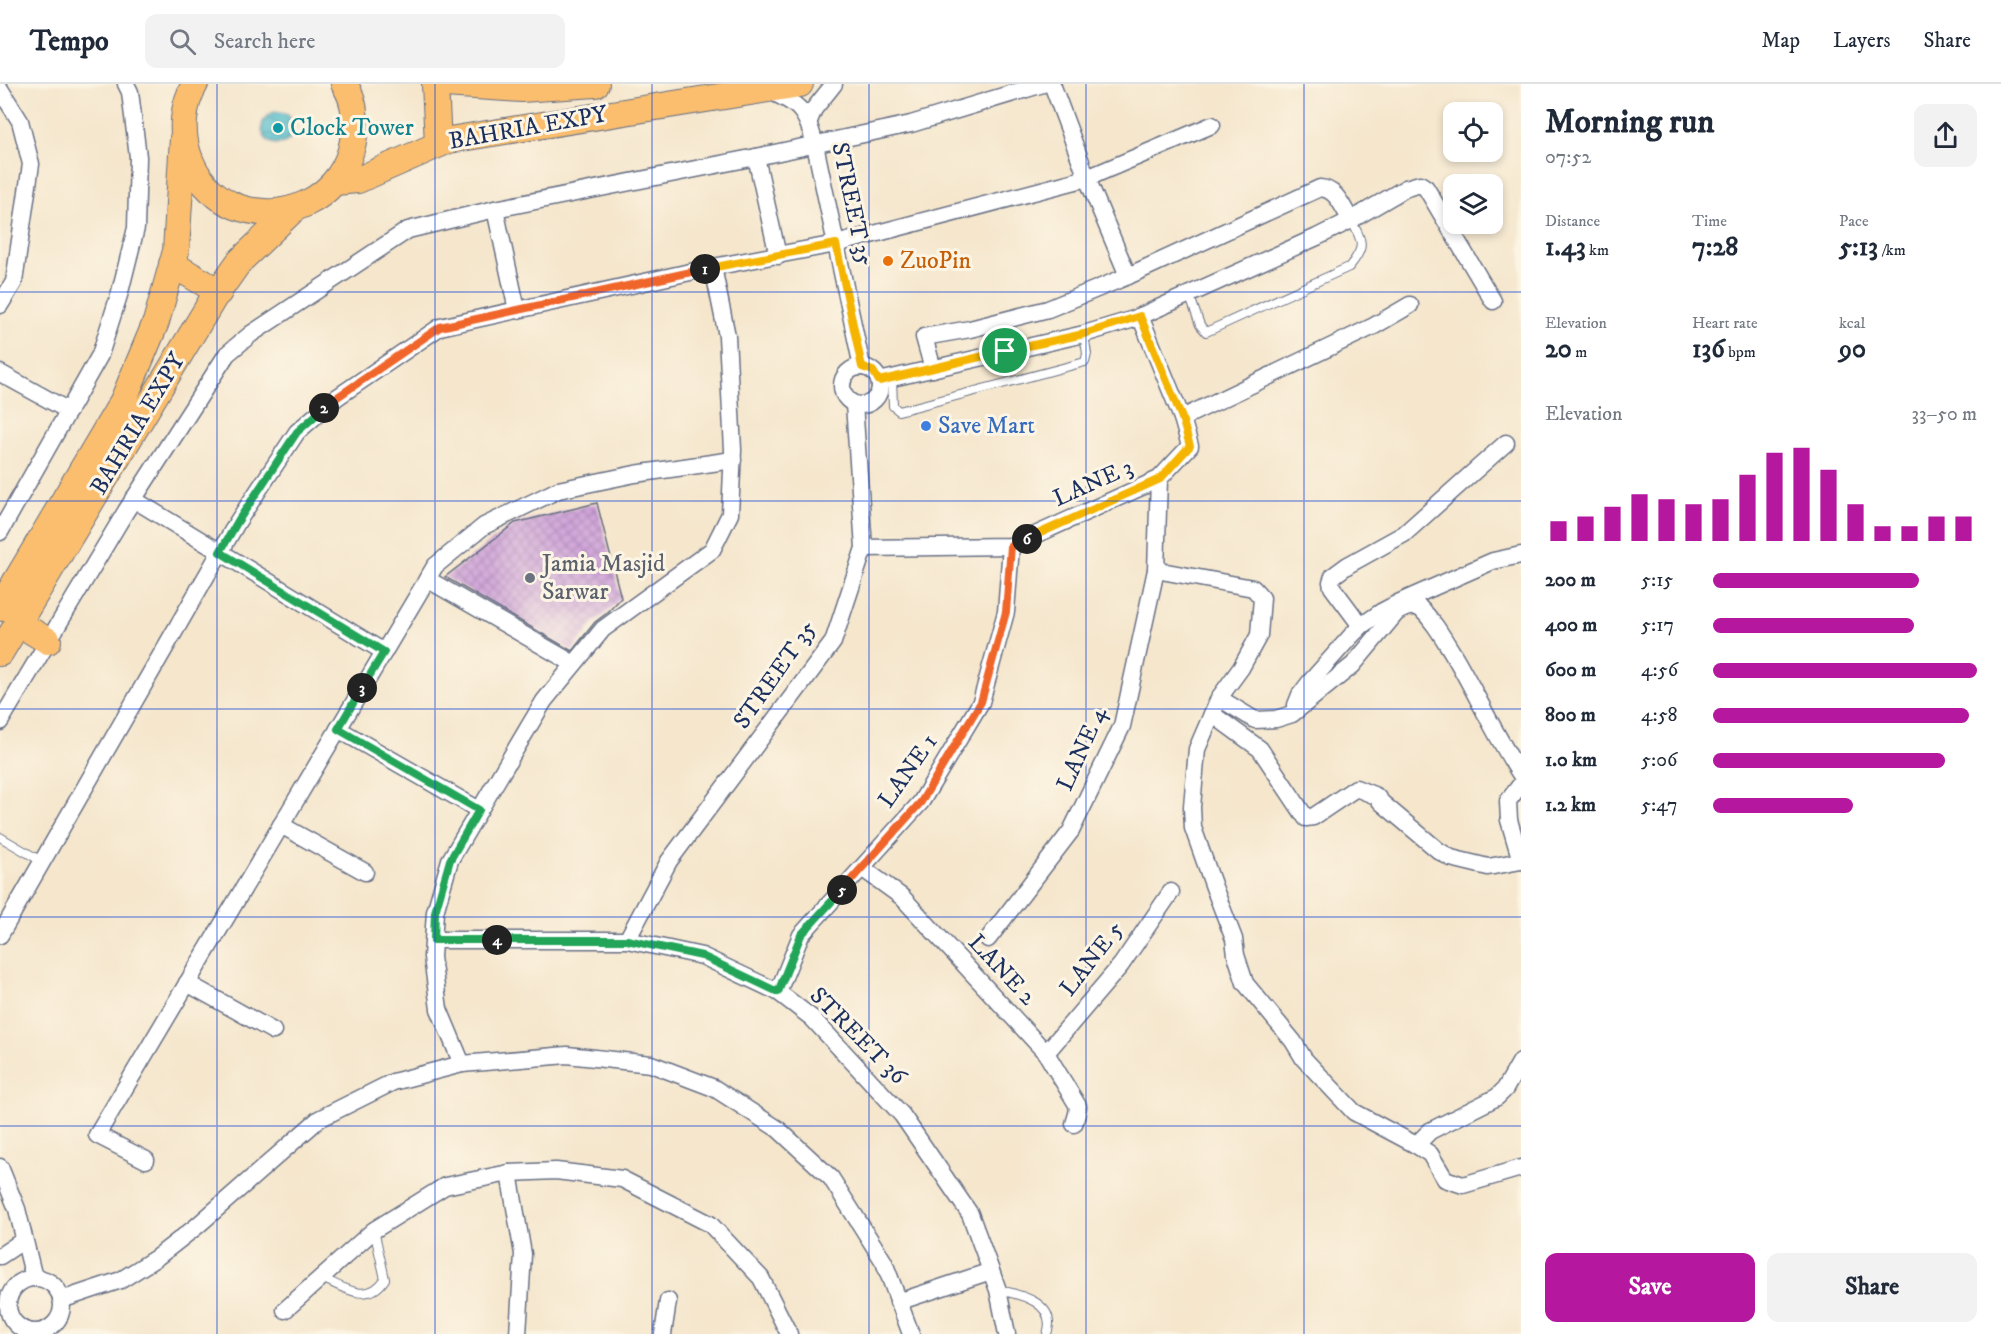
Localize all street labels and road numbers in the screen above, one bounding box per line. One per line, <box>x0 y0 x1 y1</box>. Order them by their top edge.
street label: BAHRIA EXPY <box>446 99 610 157</box>
street label: STREET 35 <box>824 140 880 268</box>
street label: BAHRIA EXPY <box>84 347 193 500</box>
street label: LANE 3 <box>1049 452 1137 514</box>
street label: STREET 35 <box>727 615 823 735</box>
street label: LANE 4 <box>1050 701 1114 796</box>
street label: LANE 1 <box>872 728 944 814</box>
street label: LANE 5 <box>1053 916 1131 1002</box>
street label: LANE 2 <box>962 928 1043 1012</box>
street label: STREET 36 <box>803 981 914 1092</box>

